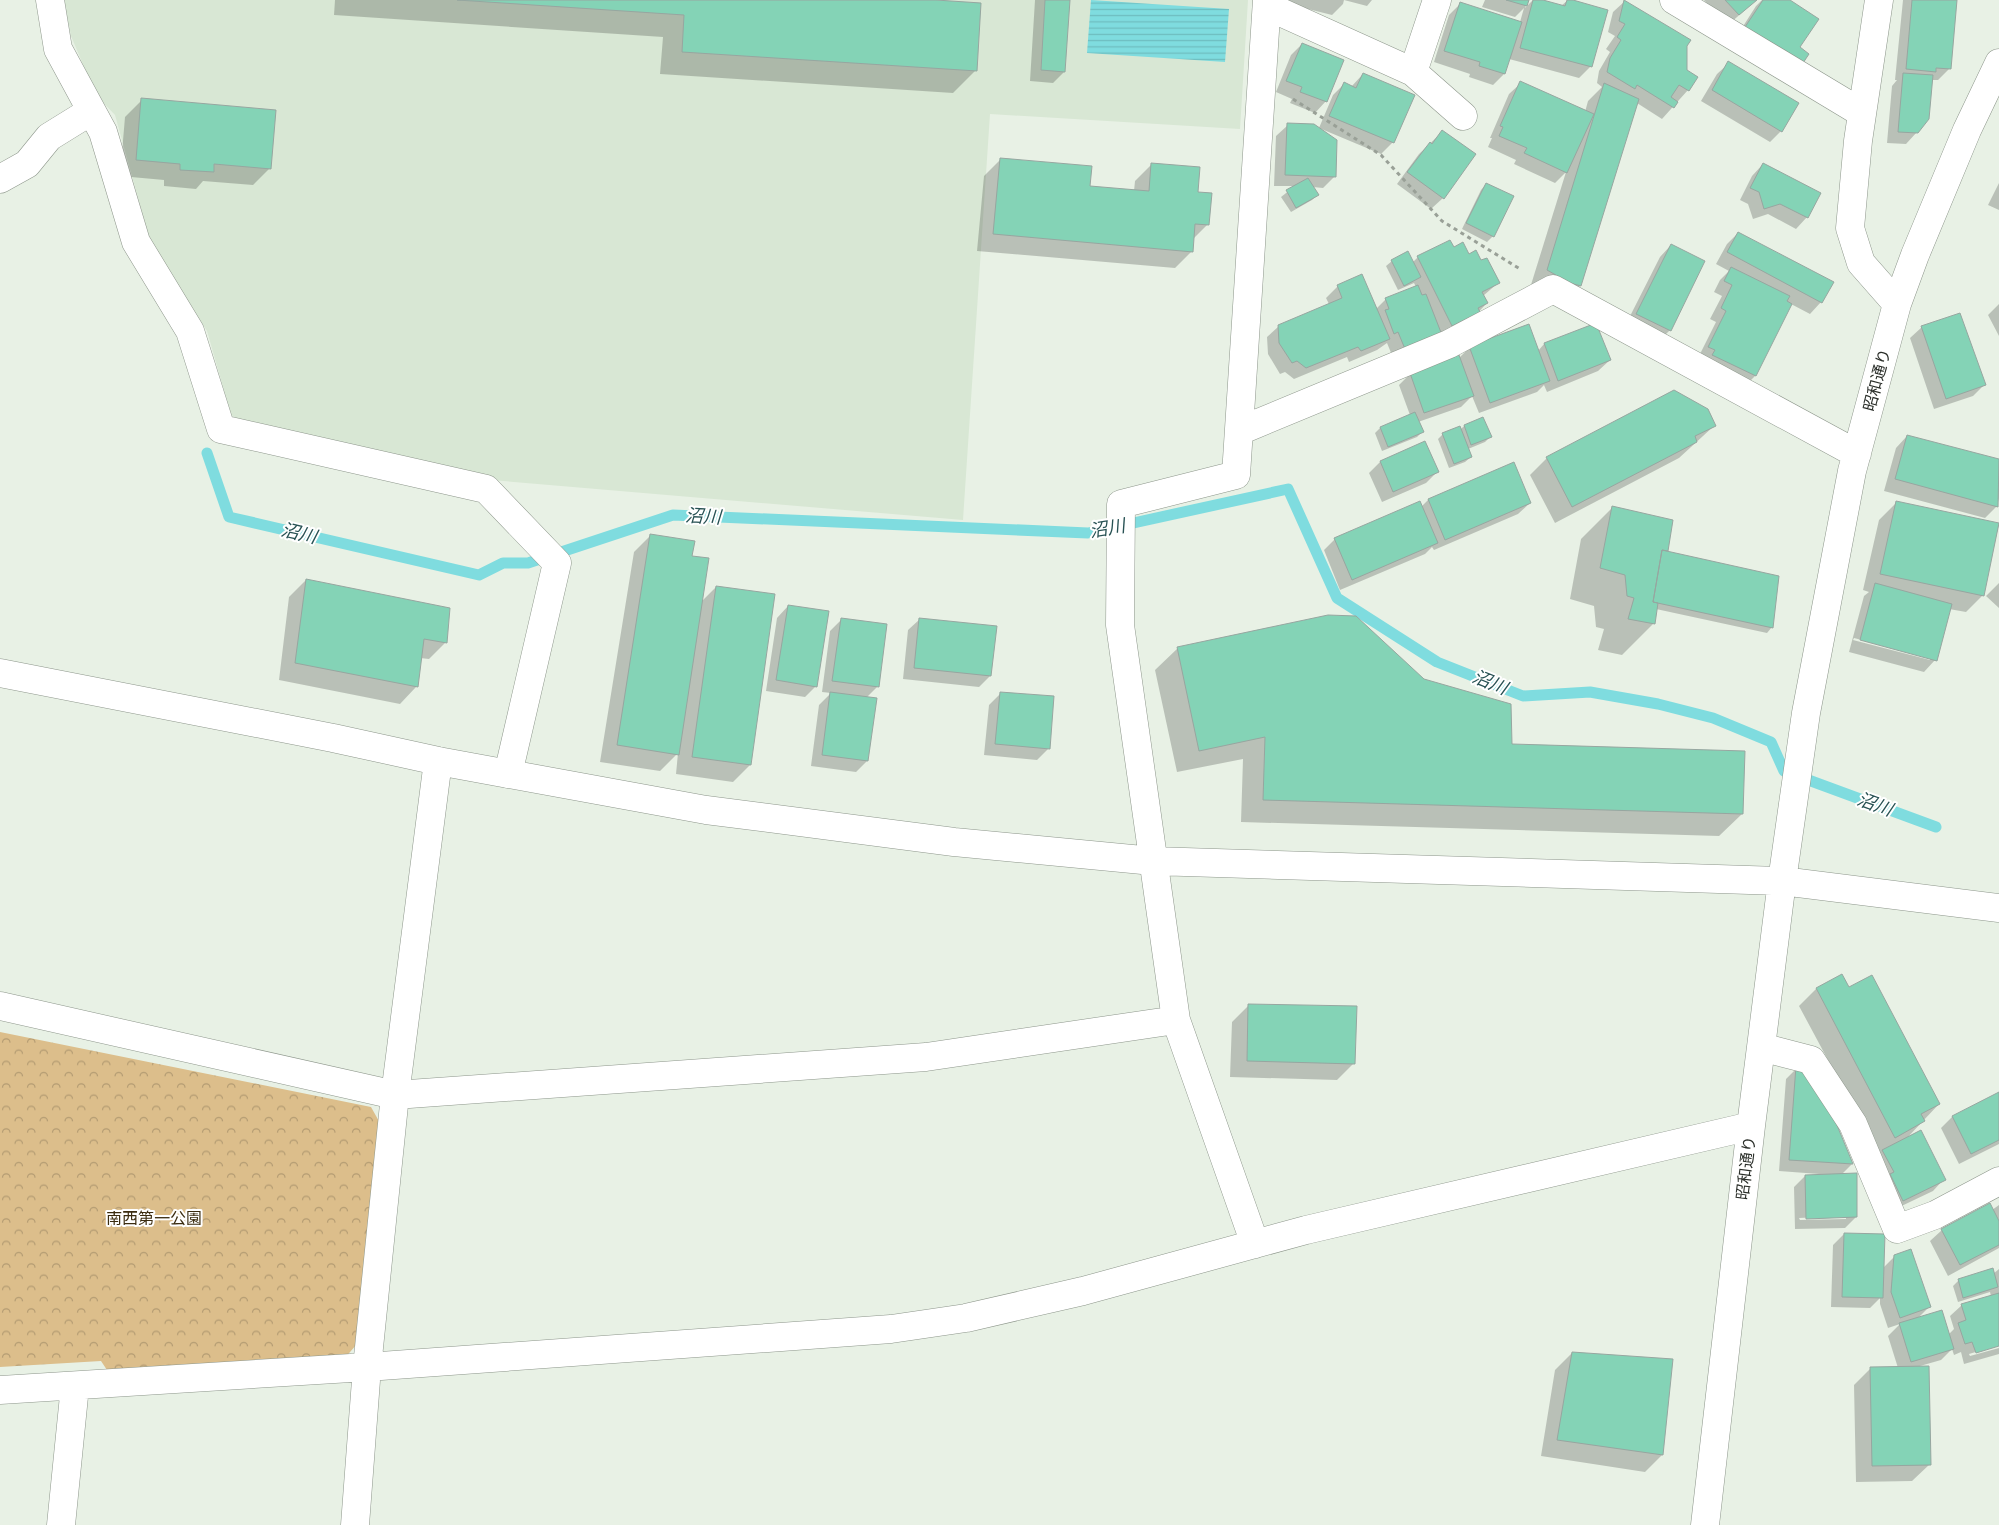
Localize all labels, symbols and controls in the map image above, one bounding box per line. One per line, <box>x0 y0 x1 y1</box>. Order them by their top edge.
street label: 昭和通り <box>1860 347 1894 413</box>
water label: 沼川 <box>684 505 724 528</box>
water label: 沼川 <box>1087 514 1129 541</box>
water label: 沼川 <box>279 519 321 548</box>
water label: 沼川 <box>1469 666 1512 699</box>
water label: 沼川 <box>1854 788 1897 821</box>
street label: 昭和通り <box>1733 1135 1759 1201</box>
park label: 南西第一公園 <box>106 1209 202 1228</box>

